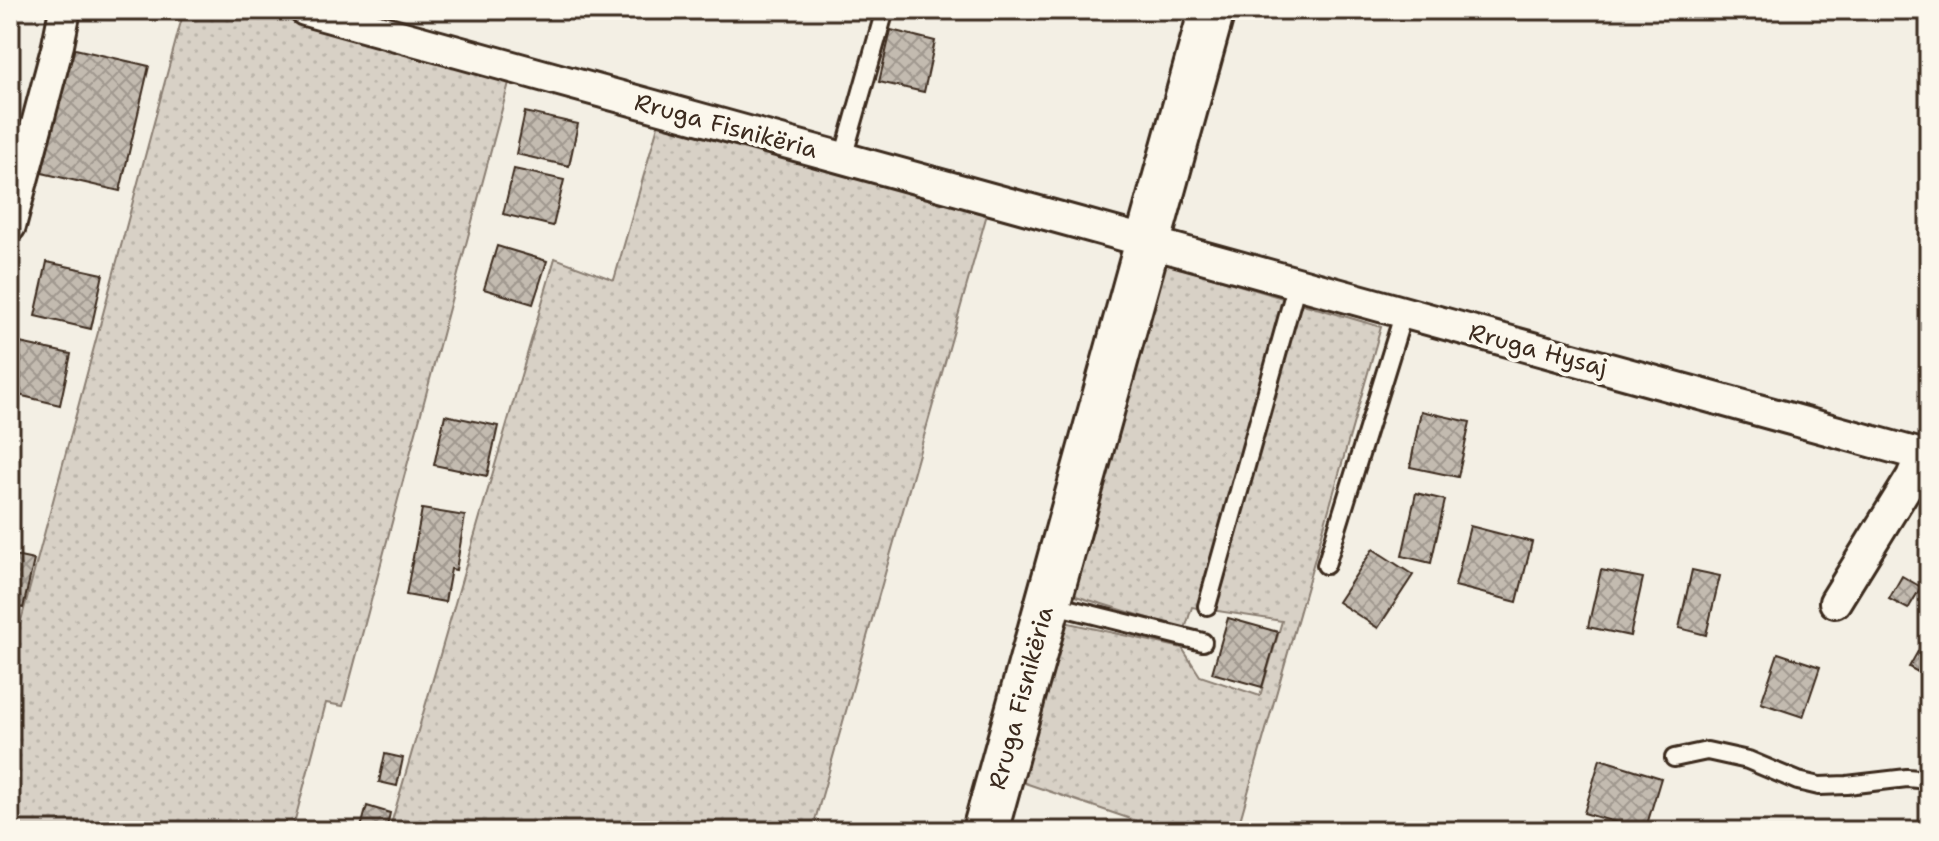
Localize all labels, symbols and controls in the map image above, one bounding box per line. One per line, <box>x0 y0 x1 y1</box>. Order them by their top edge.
street label: Rruga Fisnikëria <box>631 86 821 166</box>
street label: Rruga Hysaj <box>1465 316 1611 384</box>
street label: Rruga Fisnikëria <box>981 603 1061 793</box>

